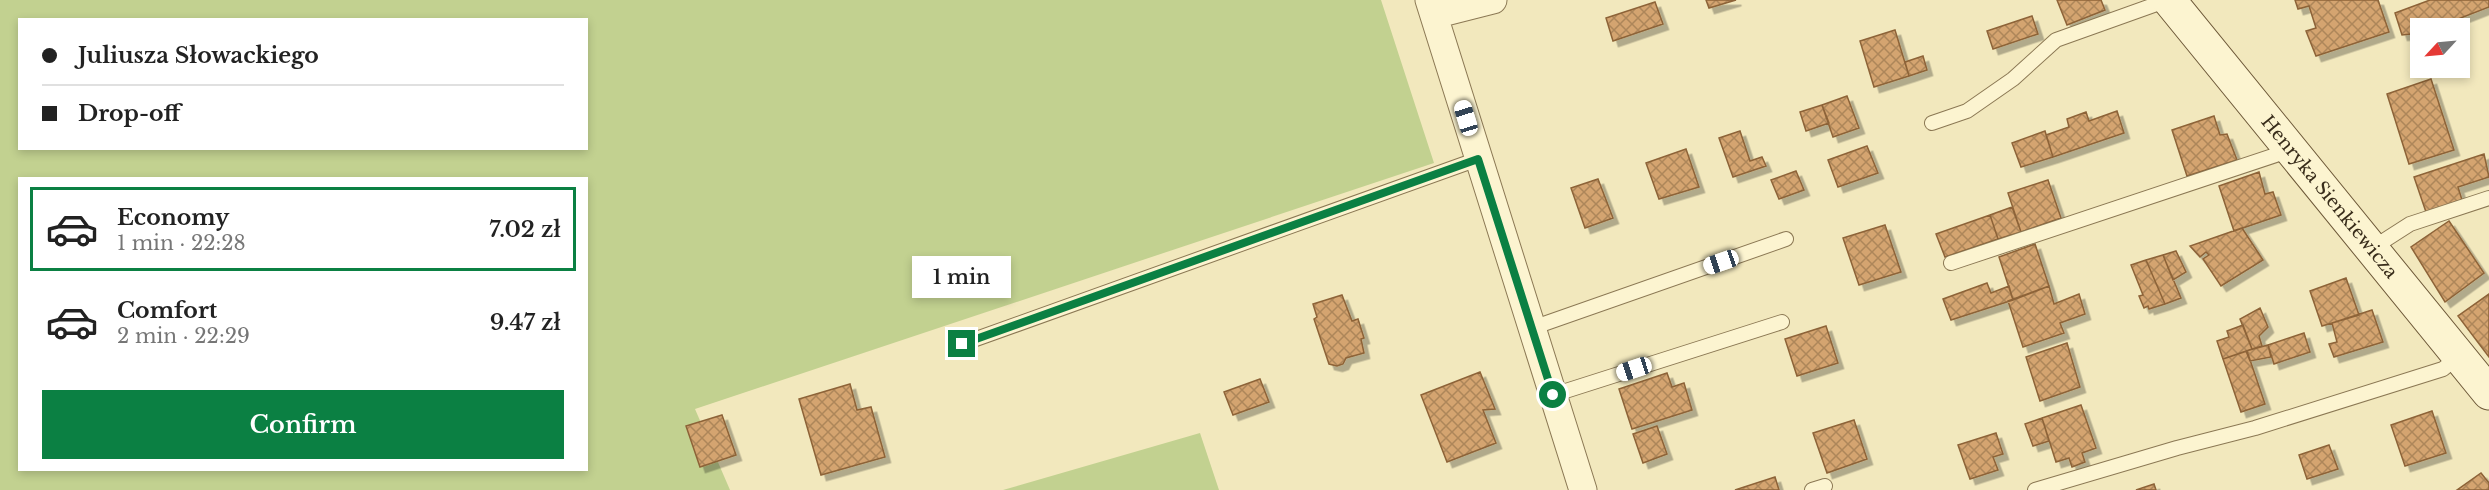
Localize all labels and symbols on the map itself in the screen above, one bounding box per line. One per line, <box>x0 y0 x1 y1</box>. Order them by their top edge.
north arrow <box>2410 18 2470 78</box>
car <box>1452 98 1480 138</box>
street label: Henryka Sienkiewicza <box>2256 111 2402 283</box>
car <box>1701 248 1741 276</box>
callout: 1 min <box>912 257 1012 299</box>
route end <box>948 330 975 357</box>
car <box>1614 355 1654 383</box>
route start <box>1539 381 1566 408</box>

